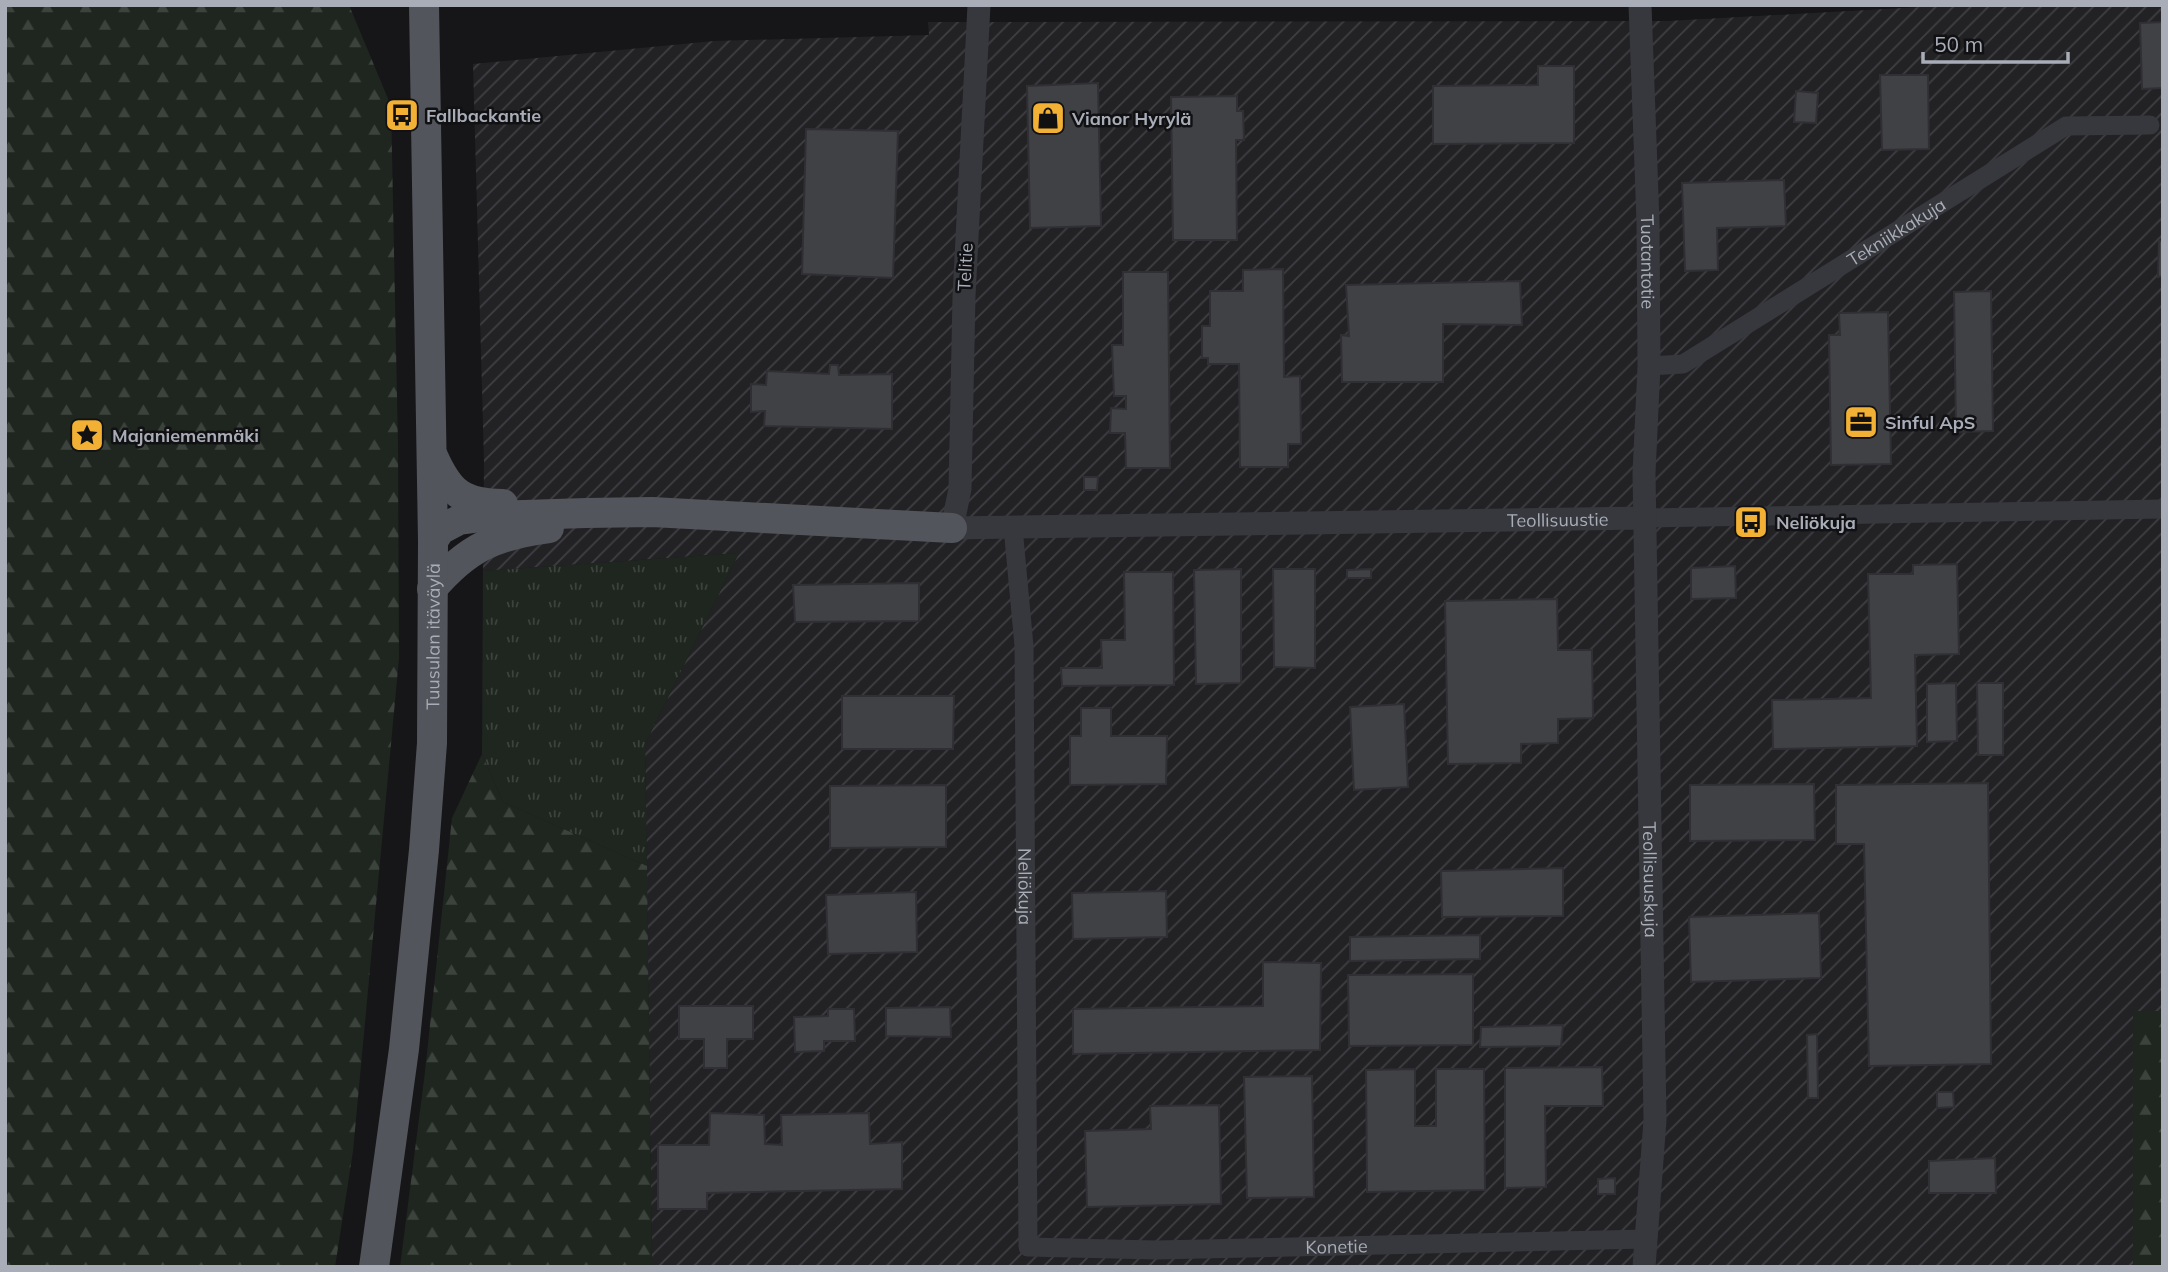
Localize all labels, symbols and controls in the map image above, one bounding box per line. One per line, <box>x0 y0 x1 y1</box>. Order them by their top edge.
scale bar <box>1923 21 2068 65</box>
text: 50 m <box>1934 31 1983 57</box>
bus stop icon: Fallbackantie <box>383 96 421 134</box>
shop icon: Vianor Hyrylä <box>1029 99 1067 137</box>
place label: Fallbackantie <box>426 104 541 127</box>
place label: Vianor Hyrylä <box>1071 107 1191 130</box>
street label: Tekniikkakuja <box>1843 192 1950 271</box>
street label: Tuotantotie <box>1636 214 1660 309</box>
street label: Telitie <box>952 242 978 292</box>
office icon: Sinful ApS <box>1842 403 1880 441</box>
place label: Sinful ApS <box>1885 411 1975 434</box>
place icon: Majaniemenmäki <box>68 416 106 454</box>
place label: Majaniemenmäki <box>112 424 259 447</box>
bus stop icon: Neliökuja <box>1732 503 1770 541</box>
street label: Teollisuustie <box>1507 507 1609 531</box>
place label: Neliökuja <box>1776 511 1856 534</box>
street label: Tuusulan itäväylä <box>421 563 444 710</box>
street label: Teollisuuskuja <box>1638 822 1663 938</box>
street label: Neliökuja <box>1014 848 1037 925</box>
street label: Konetie <box>1305 1234 1368 1258</box>

